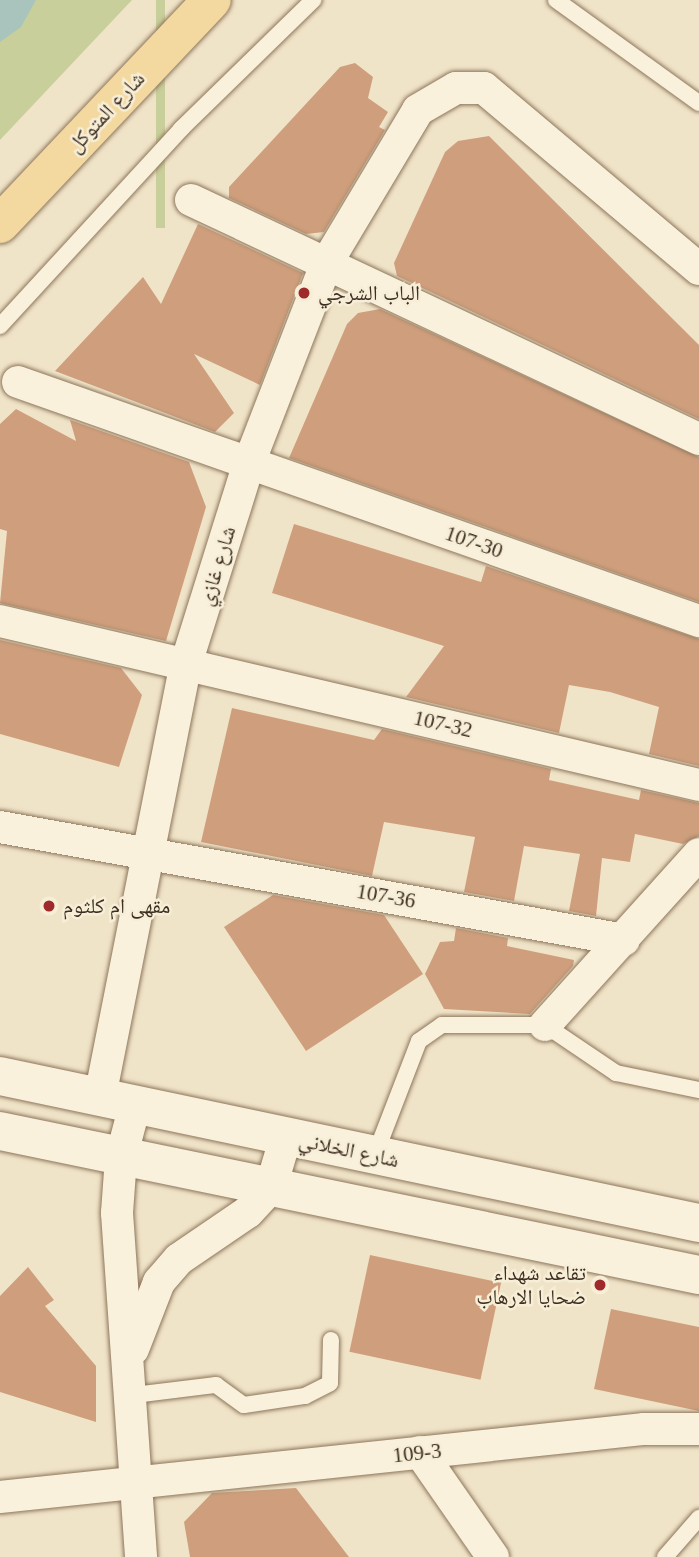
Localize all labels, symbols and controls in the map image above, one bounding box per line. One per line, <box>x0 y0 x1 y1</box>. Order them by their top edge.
street label: شارع المتوكل <box>62 66 150 158</box>
place label: الباب الشرجي <box>318 280 420 306</box>
marker: الباب الشرجي <box>296 285 312 301</box>
street label: 107-30 <box>442 520 506 564</box>
street label: شارع غازي <box>193 523 241 609</box>
street label: 107-32 <box>411 705 475 743</box>
street label: 107-36 <box>355 878 417 914</box>
place label: مقهى ام كلثوم <box>63 893 170 919</box>
marker: مقهى ام كلثوم <box>41 898 57 914</box>
street label: شارع الخلاني <box>297 1127 401 1173</box>
place label: تقاعد شهداء ضحايا الارهاب <box>476 1260 586 1310</box>
marker: تقاعد شهداء ضحايا الارهاب <box>592 1277 608 1293</box>
street label: 109-3 <box>391 1438 443 1468</box>

